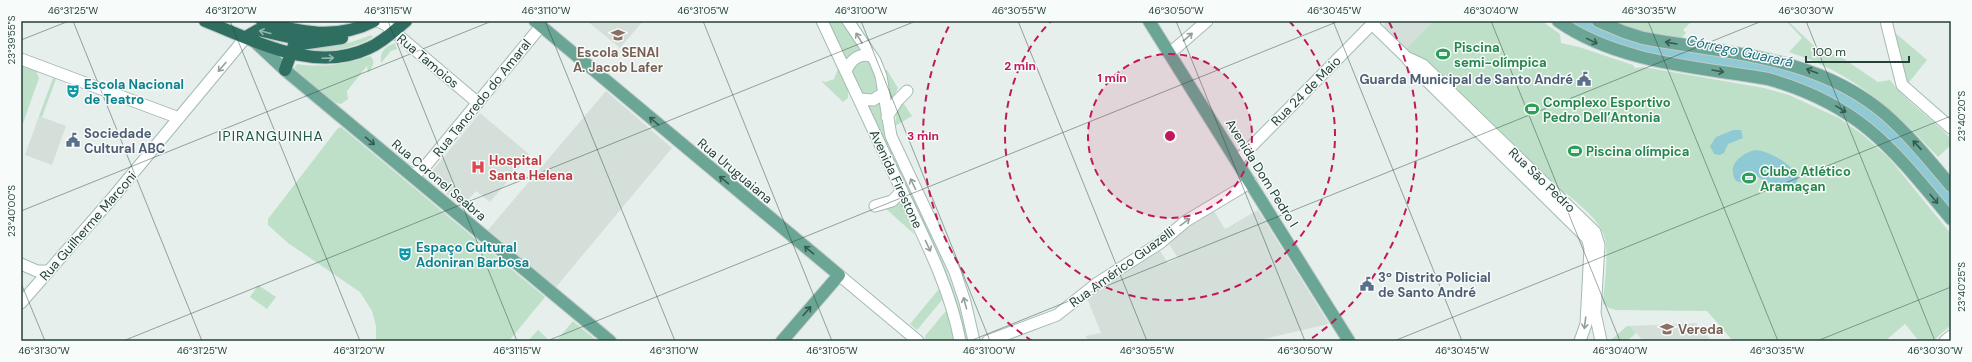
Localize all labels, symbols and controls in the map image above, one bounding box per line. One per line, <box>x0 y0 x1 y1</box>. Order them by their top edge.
text: 46°31'25"W <box>48 4 99 17</box>
text: 46°31'20"W <box>205 4 257 17</box>
text: 46°31'15"W <box>364 4 412 17</box>
text: 46°31'10"W <box>522 4 571 17</box>
text: 46°31'05"W <box>677 4 729 17</box>
text: 46°31'00"W <box>835 4 888 17</box>
text: 46°30'55"W <box>992 4 1047 17</box>
text: 46°30'50"W <box>1148 4 1204 17</box>
text: 46°30'45"W <box>1307 4 1361 17</box>
text: 46°30'40"W <box>1463 4 1519 17</box>
text: 46°30'35"W <box>1622 4 1677 17</box>
text: 46°30'30"W <box>1778 4 1834 17</box>
text: 23°39'55"S <box>5 15 18 65</box>
school or university icon: Escola SENAI A. Jacob Lafer <box>610 27 626 43</box>
one-way arrow <box>259 28 272 35</box>
street label: Rua Tamoios <box>394 30 462 92</box>
water label: Córrego Guarará <box>1685 31 1795 71</box>
one-way arrow <box>854 32 862 44</box>
one-way arrow <box>1183 33 1194 42</box>
street label: Rua Tancredo do Amaral <box>429 36 535 160</box>
one-way arrow <box>1586 38 1598 45</box>
one-way arrow <box>1665 38 1678 46</box>
scale bar <box>1806 38 1909 64</box>
place label: Piscina semi-olímpica <box>1454 39 1547 71</box>
place label: Escola SENAI A. Jacob Lafer <box>573 44 664 76</box>
text: 100 m <box>1812 44 1846 60</box>
sports icon: Piscina semi-olímpica <box>1435 46 1451 62</box>
street label: Rua 24 de Maio <box>1267 52 1345 130</box>
one-way arrow <box>321 55 334 62</box>
text: 2 min <box>1004 58 1036 74</box>
one-way arrow <box>217 62 226 73</box>
one-way arrow <box>1711 67 1724 75</box>
one-way arrow <box>1806 67 1818 75</box>
text: 1 min <box>1097 70 1127 86</box>
place label: Guarda Municipal de Santo André <box>1360 71 1573 88</box>
public building icon: Guarda Municipal de Santo André <box>1576 71 1592 87</box>
place label: Escola Nacional de Teatro <box>84 76 184 108</box>
theatre icon: Escola Nacional de Teatro <box>65 83 81 99</box>
text: 23°40'20"S <box>1955 90 1968 141</box>
place label: Complexo Esportivo Pedro Dell’Antonia <box>1543 94 1671 126</box>
sports icon: Complexo Esportivo Pedro Dell’Antonia <box>1524 101 1540 117</box>
one-way arrow <box>1835 105 1846 113</box>
street label: Avenida Dom Pedro I <box>1222 116 1302 230</box>
one-way arrow <box>649 117 659 126</box>
place label: Sociedade Cultural ABC <box>84 125 165 157</box>
district label: IPIRANGUINHA <box>218 127 324 145</box>
street label: Avenida Firestone <box>866 127 926 231</box>
text: 3 min <box>907 128 939 144</box>
centre of rings <box>1163 129 1177 143</box>
public building icon: Sociedade Cultural ABC <box>65 132 81 148</box>
street label: Rua Coronel Seabra <box>388 135 490 225</box>
street label: Rua Uruguaiana <box>694 135 776 207</box>
one-way arrow <box>365 136 376 145</box>
one-way arrow <box>1912 140 1922 150</box>
sports icon: Piscina olímpica <box>1567 143 1583 159</box>
place label: Piscina olímpica <box>1586 143 1689 160</box>
street label: Rua São Pedro <box>1505 144 1579 216</box>
place label: Hospital Santa Helena <box>489 152 573 184</box>
hospital icon: Hospital Santa Helena <box>470 159 486 175</box>
place label: Clube Atlético Aramaçan <box>1760 163 1851 195</box>
street label: Rua Guilherme Marconi <box>36 168 140 284</box>
sports icon: Clube Atlético Aramaçan <box>1741 170 1757 186</box>
one-way arrow <box>719 175 729 184</box>
one-way arrow <box>909 178 916 190</box>
text: 23°40'00"S <box>5 185 18 237</box>
one-way arrow <box>1929 193 1938 204</box>
one-way arrow <box>1179 218 1190 226</box>
street label: Rua Américo Guazelli <box>1066 223 1178 311</box>
place label: Espaço Cultural Adoniran Barbosa <box>416 239 529 271</box>
one-way arrow <box>925 240 932 252</box>
theatre icon: Espaço Cultural Adoniran Barbosa <box>397 246 413 262</box>
one-way arrow <box>803 246 814 254</box>
text: 23°40'25"S <box>1955 262 1968 312</box>
place label: 3º Distrito Policial de Santo André <box>1378 269 1491 301</box>
public building icon: 3º Distrito Policial de Santo André <box>1359 276 1375 292</box>
one-way arrow <box>961 297 968 310</box>
one-way arrow <box>803 306 812 317</box>
one-way arrow <box>1581 316 1589 329</box>
school or university icon: Vereda <box>1659 321 1675 337</box>
place label: Vereda <box>1678 321 1723 338</box>
text: 46°31'30"W <box>18 344 70 357</box>
text: 46°31'25"W <box>177 344 228 357</box>
text: 46°31'20"W <box>333 344 385 357</box>
text: 46°31'15"W <box>493 344 541 357</box>
text: 46°31'10"W <box>650 344 699 357</box>
text: 46°31'05"W <box>806 344 858 357</box>
text: 46°31'00"W <box>963 344 1016 357</box>
text: 46°30'55"W <box>1120 344 1175 357</box>
text: 46°30'50"W <box>1277 344 1333 357</box>
text: 46°30'45"W <box>1435 344 1489 357</box>
text: 46°30'40"W <box>1592 344 1648 357</box>
text: 46°30'35"W <box>1750 344 1805 357</box>
text: 46°30'30"W <box>1907 344 1963 357</box>

